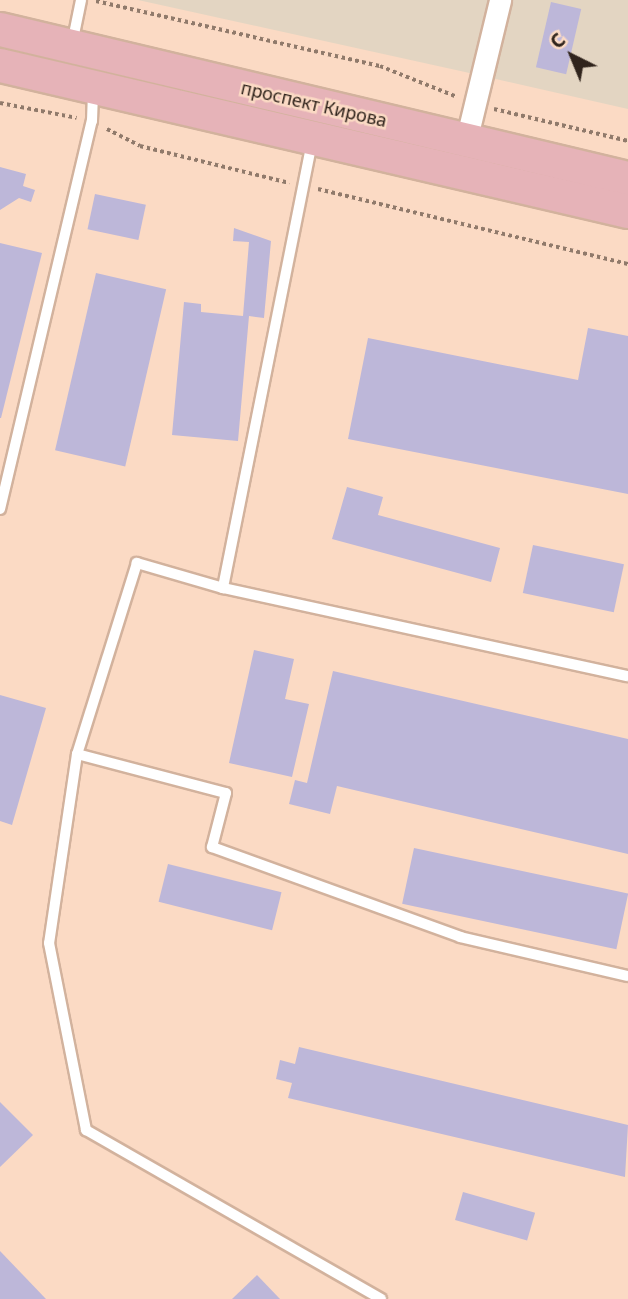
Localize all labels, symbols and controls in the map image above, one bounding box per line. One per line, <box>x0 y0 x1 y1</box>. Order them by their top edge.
north arrow <box>537 21 607 91</box>
text: С <box>544 27 571 54</box>
street label: проспект Кирова <box>239 77 389 131</box>

